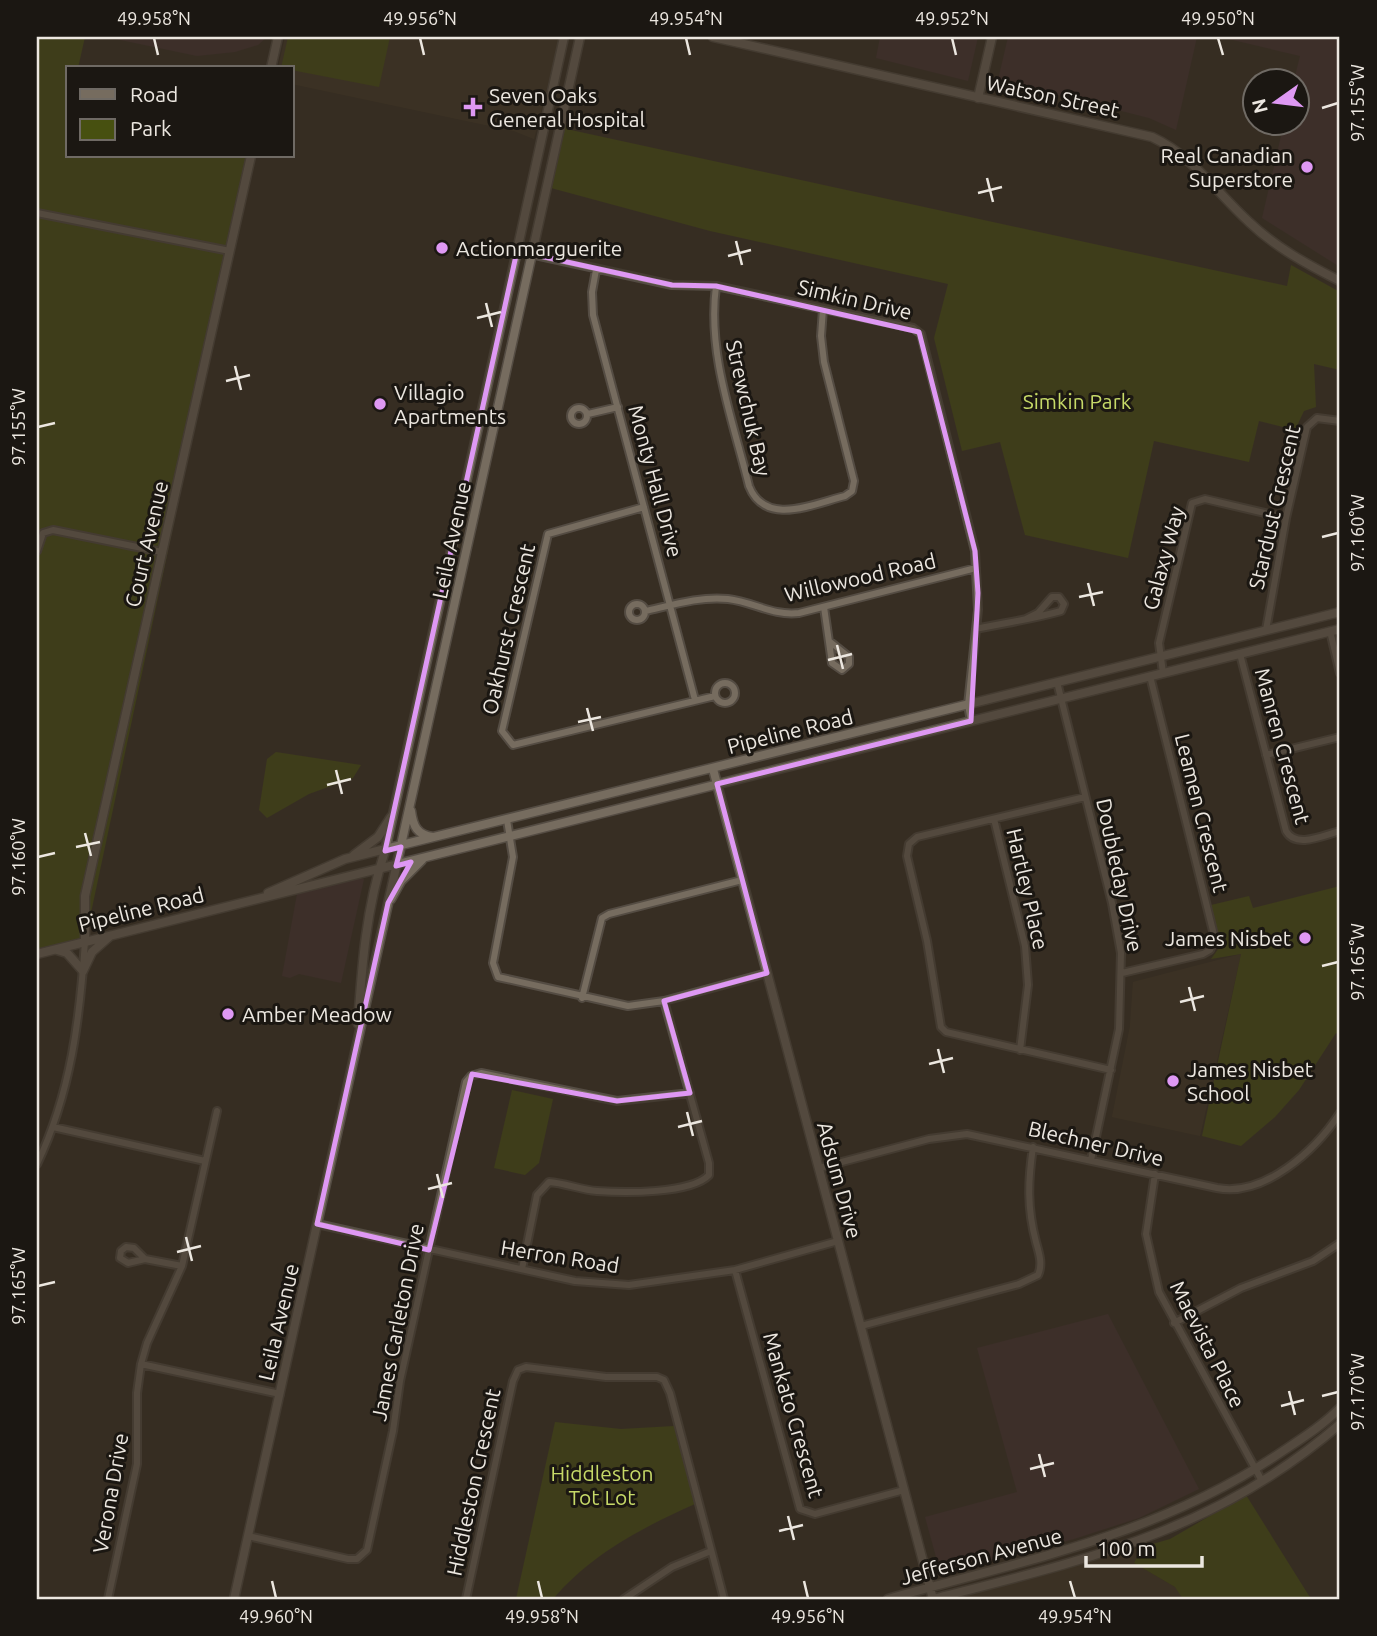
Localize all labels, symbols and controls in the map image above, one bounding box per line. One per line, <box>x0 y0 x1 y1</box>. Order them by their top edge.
text: 49.958°N <box>117 8 191 28</box>
text: 49.956°N <box>383 8 457 28</box>
text: 49.954°N <box>649 8 723 28</box>
text: 49.952°N <box>915 8 989 28</box>
text: 49.950°N <box>1181 8 1255 28</box>
text: 97.155°W <box>1347 64 1367 142</box>
legend <box>66 66 294 158</box>
north arrow <box>1240 66 1310 136</box>
street label: Watson Street <box>985 70 1121 122</box>
text: Road <box>130 82 178 106</box>
place label: Seven Oaks General Hospital <box>489 83 645 131</box>
marker: Seven Oaks General Hospital <box>463 97 483 117</box>
text: N <box>1247 97 1272 116</box>
text: Park <box>130 116 172 140</box>
place label: Real Canadian Superstore <box>1161 143 1293 191</box>
marker: Real Canadian Superstore <box>1299 159 1315 175</box>
place label: Actionmarguerite <box>456 236 622 260</box>
marker: Actionmarguerite <box>434 240 450 256</box>
street label: Simkin Drive <box>796 274 914 324</box>
street label: Strewchuk Bay <box>722 338 776 478</box>
place label: Villagio Apartments <box>394 380 506 428</box>
text: 97.155°W <box>8 388 28 466</box>
park label: Simkin Park <box>1023 389 1132 413</box>
marker: Villagio Apartments <box>372 396 388 412</box>
street label: Monty Hall Drive <box>624 402 688 560</box>
street label: Stardust Crescent <box>1243 423 1305 591</box>
street label: Court Avenue <box>120 478 172 610</box>
street label: Leila Avenue <box>427 479 475 601</box>
text: 97.160°W <box>1347 494 1367 572</box>
street label: Galaxy Way <box>1138 503 1188 613</box>
street label: Oakhurst Crescent <box>477 541 539 717</box>
street label: Willowood Road <box>782 548 938 606</box>
street label: Manren Crescent <box>1251 665 1315 827</box>
street label: Pipeline Road <box>725 704 855 758</box>
street label: Leamen Crescent <box>1171 731 1233 895</box>
street label: Doubleday Drive <box>1092 796 1148 954</box>
text: 97.160°W <box>8 818 28 896</box>
street label: Hartley Place <box>1002 826 1054 952</box>
street label: Pipeline Road <box>76 882 206 936</box>
text: 97.165°W <box>1347 923 1367 1001</box>
place label: James Nisbet <box>1165 926 1291 950</box>
marker: James Nisbet <box>1297 930 1313 946</box>
place label: Amber Meadow <box>242 1002 392 1026</box>
marker: Amber Meadow <box>220 1006 236 1022</box>
place label: James Nisbet School <box>1187 1057 1313 1105</box>
marker: James Nisbet School <box>1165 1073 1181 1089</box>
street label: Blechner Drive <box>1026 1116 1166 1170</box>
street label: Adsum Drive <box>813 1119 867 1241</box>
street label: James Carleton Drive <box>366 1221 428 1423</box>
street label: Herron Road <box>499 1235 621 1277</box>
text: 97.165°W <box>8 1247 28 1325</box>
street label: Leila Avenue <box>253 1261 303 1383</box>
street label: Maevista Place <box>1166 1277 1250 1411</box>
street label: Mankato Crescent <box>759 1330 829 1500</box>
text: 97.170°W <box>1347 1353 1367 1431</box>
street label: Hiddleston Crescent <box>441 1386 505 1578</box>
street label: Verona Drive <box>88 1431 132 1555</box>
park label: Hiddleston Tot Lot <box>550 1461 654 1509</box>
street label: Jefferson Avenue <box>898 1523 1064 1589</box>
scale bar <box>1086 1524 1202 1568</box>
text: 100 m <box>1097 1536 1155 1560</box>
text: 49.960°N <box>239 1606 313 1626</box>
text: 49.958°N <box>505 1606 579 1626</box>
text: 49.956°N <box>771 1606 845 1626</box>
text: 49.954°N <box>1038 1606 1112 1626</box>

